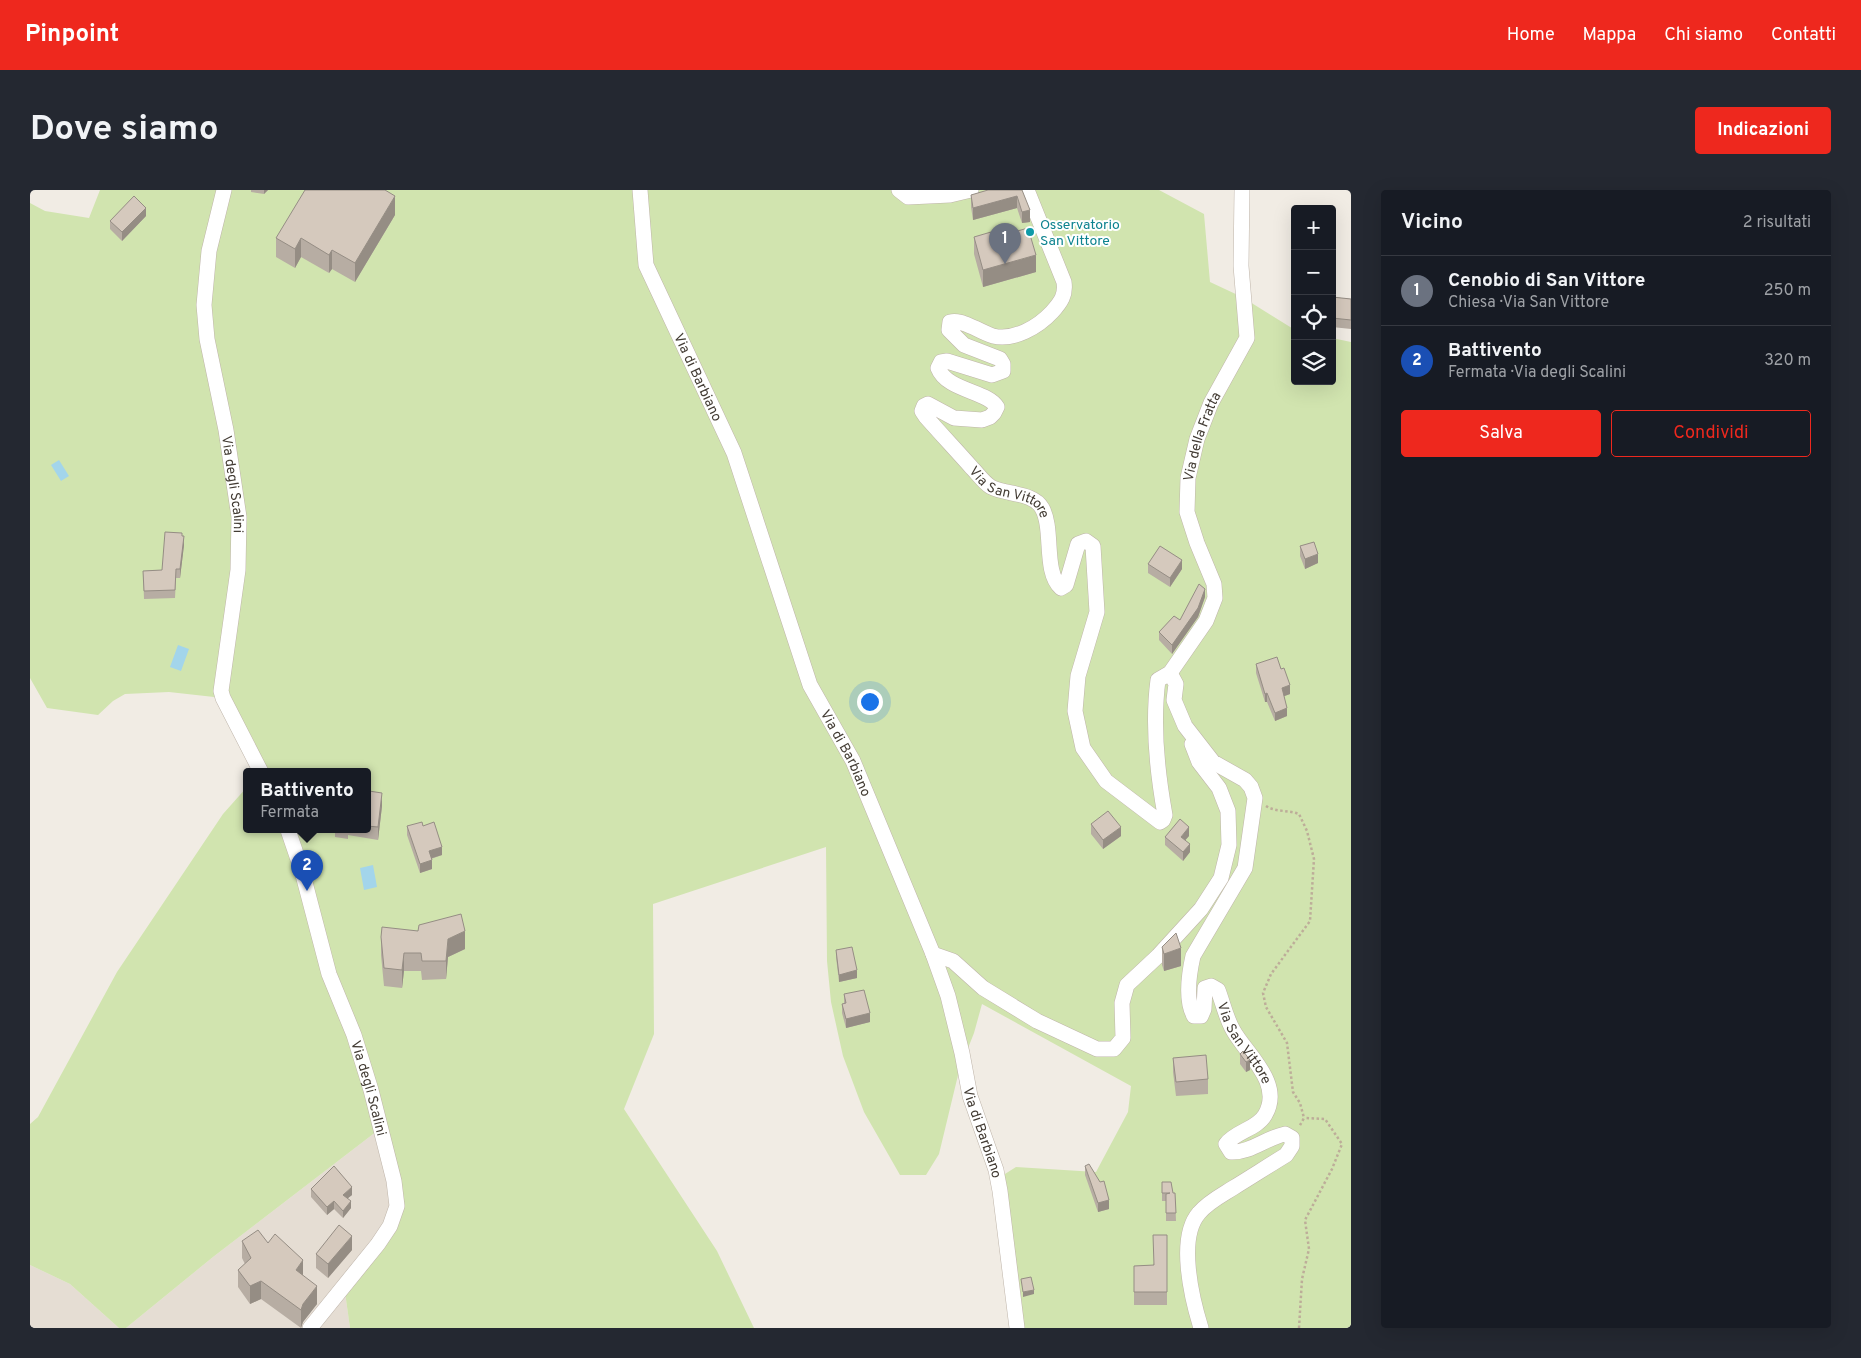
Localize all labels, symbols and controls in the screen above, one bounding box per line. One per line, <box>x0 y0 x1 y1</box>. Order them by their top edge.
text: Pinpoint <box>25 20 119 50</box>
text: Home <box>1507 24 1555 47</box>
text: Mappa <box>1583 24 1636 47</box>
text: Chi siamo <box>1664 24 1743 47</box>
text: Contatti <box>1771 24 1836 47</box>
button: Indicazioni <box>1695 107 1831 154</box>
text: Dove siamo <box>30 108 219 152</box>
map controls <box>1291 205 1336 385</box>
button: + <box>1291 205 1336 250</box>
text: Vicino <box>1401 209 1463 236</box>
text: 2 risultati <box>1743 213 1811 233</box>
place label: Osservatorio San Vittore <box>1040 217 1120 250</box>
pin: 1 <box>989 223 1021 264</box>
marker: Osservatorio San Vittore <box>1024 226 1036 238</box>
button: − <box>1291 250 1336 295</box>
text: Cenobio di San Vittore <box>1448 269 1645 293</box>
text: 1 <box>1414 281 1420 301</box>
text: 250 m <box>1764 281 1811 301</box>
text: Chiesa · Via San Vittore <box>1448 293 1609 313</box>
button: locate <box>1291 295 1336 340</box>
street label: Via di Barbiano <box>669 331 725 425</box>
text: Battivento <box>1448 339 1542 363</box>
button: layers <box>1291 340 1336 385</box>
text: 2 <box>1412 351 1422 371</box>
text: 320 m <box>1764 351 1811 371</box>
text: Fermata · Via degli Scalini <box>1448 363 1626 383</box>
street label: Via della Fratta <box>1180 389 1226 483</box>
button: Salva <box>1401 410 1601 457</box>
button: Condividi <box>1611 410 1811 457</box>
street label: Via degli Scalini <box>217 434 246 533</box>
street label: Via San Vittore <box>965 463 1052 521</box>
your location <box>857 689 883 715</box>
street label: Via di Barbiano <box>816 707 874 800</box>
popup <box>243 768 371 833</box>
text: Battivento <box>260 779 354 803</box>
text: Fermata <box>260 803 319 823</box>
pin: 2 <box>291 850 323 891</box>
street label: Via San Vittore <box>1213 1000 1274 1087</box>
street label: Via degli Scalini <box>346 1039 389 1138</box>
street label: Via di Barbiano <box>959 1086 1004 1180</box>

